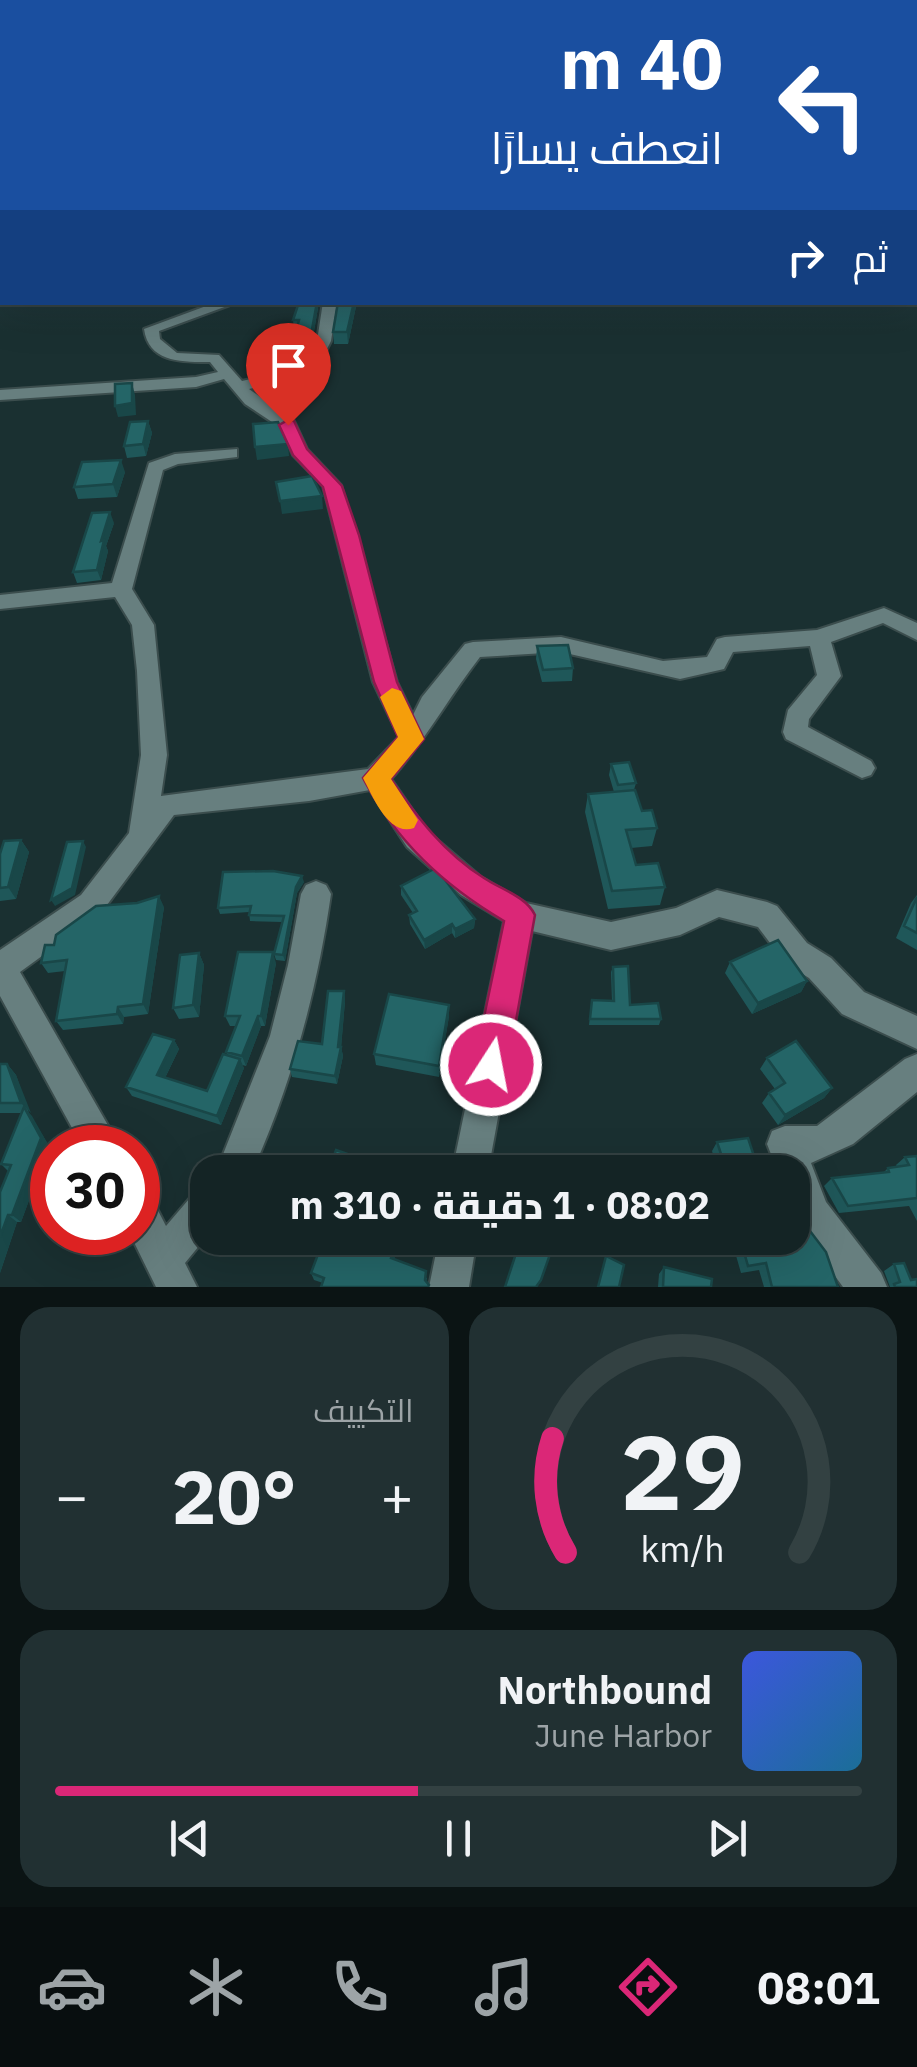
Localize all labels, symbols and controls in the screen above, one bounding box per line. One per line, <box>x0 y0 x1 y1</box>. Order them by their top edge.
text: 40 m <box>560 17 723 108</box>
icon: left <box>758 40 888 170</box>
text: انعطف يسارًا <box>491 118 723 176</box>
icon: right <box>778 230 833 285</box>
text: ثم <box>853 233 888 282</box>
pin <box>246 323 331 426</box>
icon: arrive <box>261 338 316 393</box>
position arrow <box>439 1013 543 1117</box>
speed limit sign: 30 <box>30 1125 160 1255</box>
text: 08:02 · 1 دقيقة · 310 m <box>290 1180 710 1229</box>
text: التكييف <box>313 1389 414 1431</box>
text: 29 <box>620 1403 745 1539</box>
text: 20° <box>172 1447 297 1545</box>
text: − <box>55 1460 88 1531</box>
text: + <box>380 1460 413 1531</box>
text: km/h <box>641 1525 725 1572</box>
text: Northbound <box>497 1665 712 1714</box>
text: June Harbor <box>535 1714 712 1756</box>
icon: previous <box>162 1811 217 1866</box>
icon: pause <box>431 1811 486 1866</box>
icon: next <box>700 1811 755 1866</box>
icon: car <box>37 1952 107 2022</box>
icon: climate <box>181 1952 251 2022</box>
icon: phone <box>325 1952 395 2022</box>
icon: music <box>469 1952 539 2022</box>
icon: directions <box>613 1952 683 2022</box>
text: 08:01 <box>757 1958 880 2016</box>

